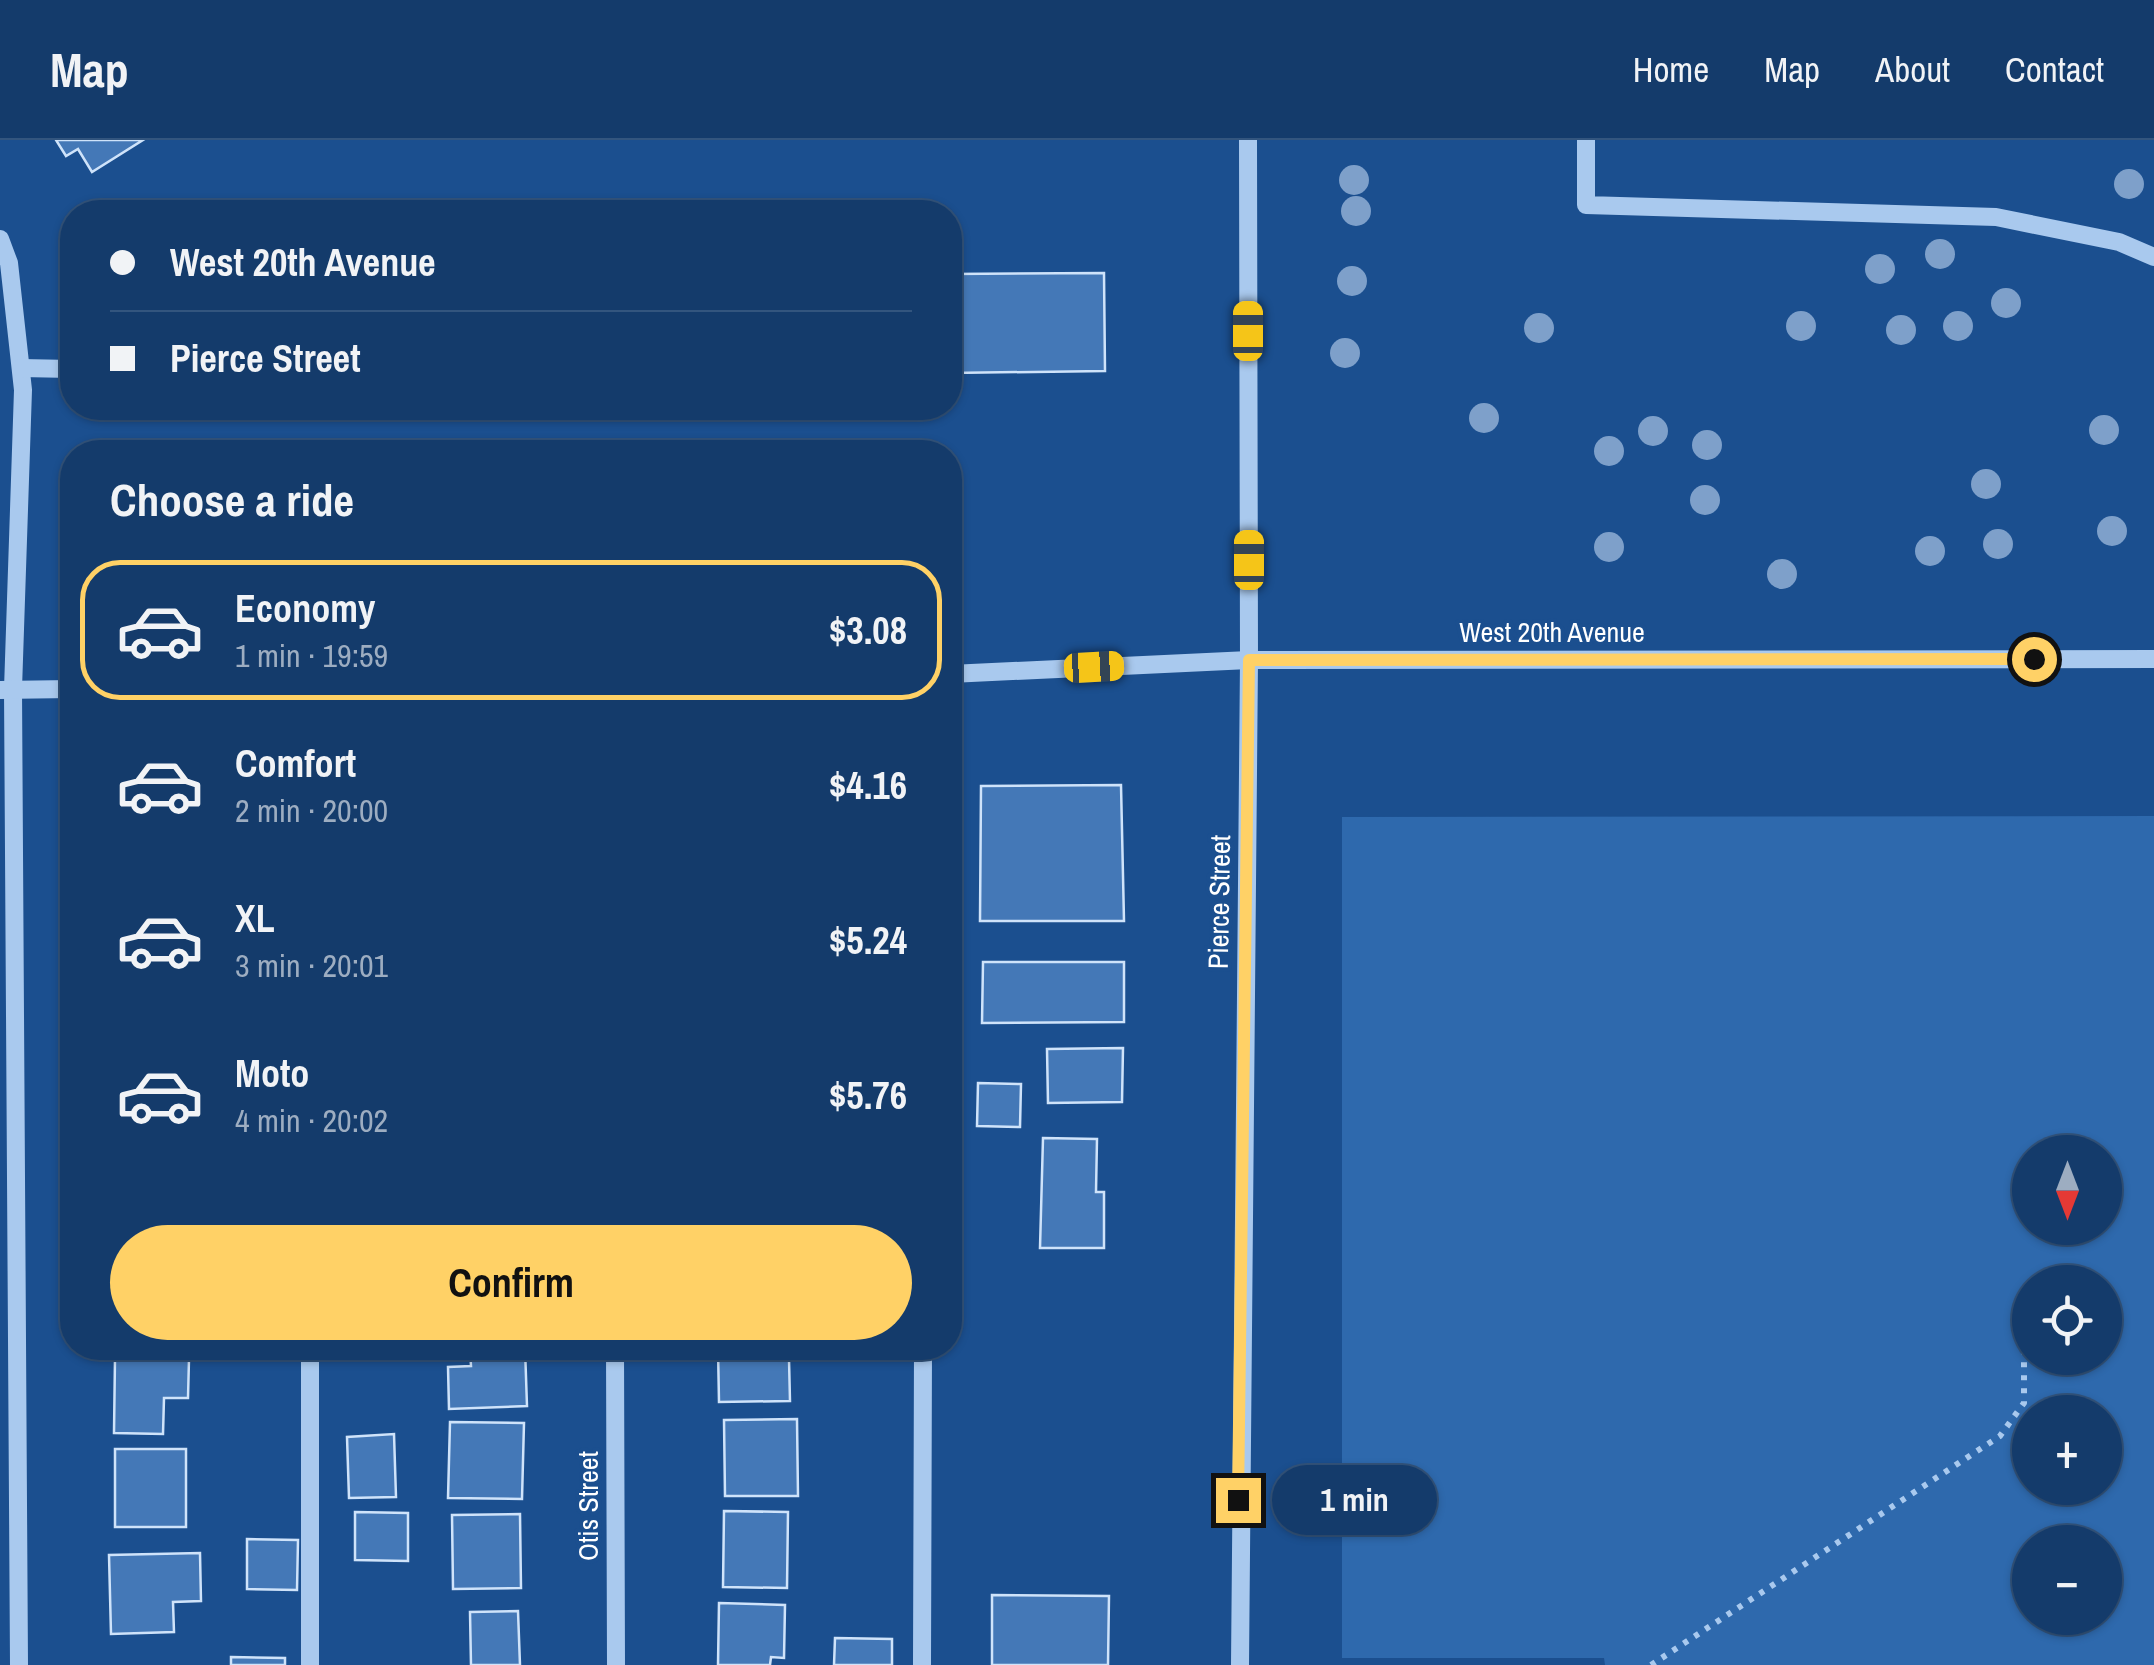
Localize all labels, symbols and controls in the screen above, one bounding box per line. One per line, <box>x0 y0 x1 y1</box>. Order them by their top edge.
text: Map <box>50 37 129 102</box>
text: Home <box>1633 46 1709 93</box>
text: Map <box>1764 46 1820 93</box>
text: About <box>1875 46 1950 93</box>
text: Contact <box>2005 46 2104 93</box>
text: West 20th Avenue <box>170 237 436 288</box>
car <box>1233 301 1263 361</box>
text: Pierce Street <box>170 333 361 384</box>
text: Choose a ride <box>110 469 354 530</box>
car <box>1234 530 1264 590</box>
text: Economy <box>235 583 375 634</box>
icon: car <box>115 585 205 675</box>
text: $3.08 <box>829 605 907 656</box>
street label: West 20th Avenue <box>1459 613 1645 651</box>
text: 1 min · 19:59 <box>235 634 388 677</box>
route start <box>2012 637 2057 682</box>
car <box>1063 650 1125 684</box>
text: Comfort <box>235 738 356 789</box>
icon: car <box>115 740 205 830</box>
text: $4.16 <box>829 760 907 811</box>
text: 2 min · 20:00 <box>235 789 388 832</box>
street label: Pierce Street <box>1199 835 1239 969</box>
text: XL <box>235 893 275 944</box>
icon: car <box>115 895 205 985</box>
text: $5.24 <box>829 915 907 966</box>
text: 3 min · 20:01 <box>235 944 388 987</box>
text: Moto <box>235 1048 309 1099</box>
icon: car <box>115 1050 205 1140</box>
text: $5.76 <box>829 1070 907 1121</box>
text: 4 min · 20:02 <box>235 1099 388 1142</box>
north arrow <box>2012 1135 2122 1245</box>
map controls <box>2012 1135 2122 1635</box>
button: Confirm <box>110 1225 912 1340</box>
button: locate <box>2012 1265 2122 1375</box>
button: + <box>2012 1395 2122 1505</box>
street label: Otis Street <box>569 1451 607 1561</box>
callout: 1 min <box>1273 1465 1438 1535</box>
route end <box>1216 1478 1261 1523</box>
text: 1 min <box>1320 1478 1389 1521</box>
button: − <box>2012 1525 2122 1635</box>

